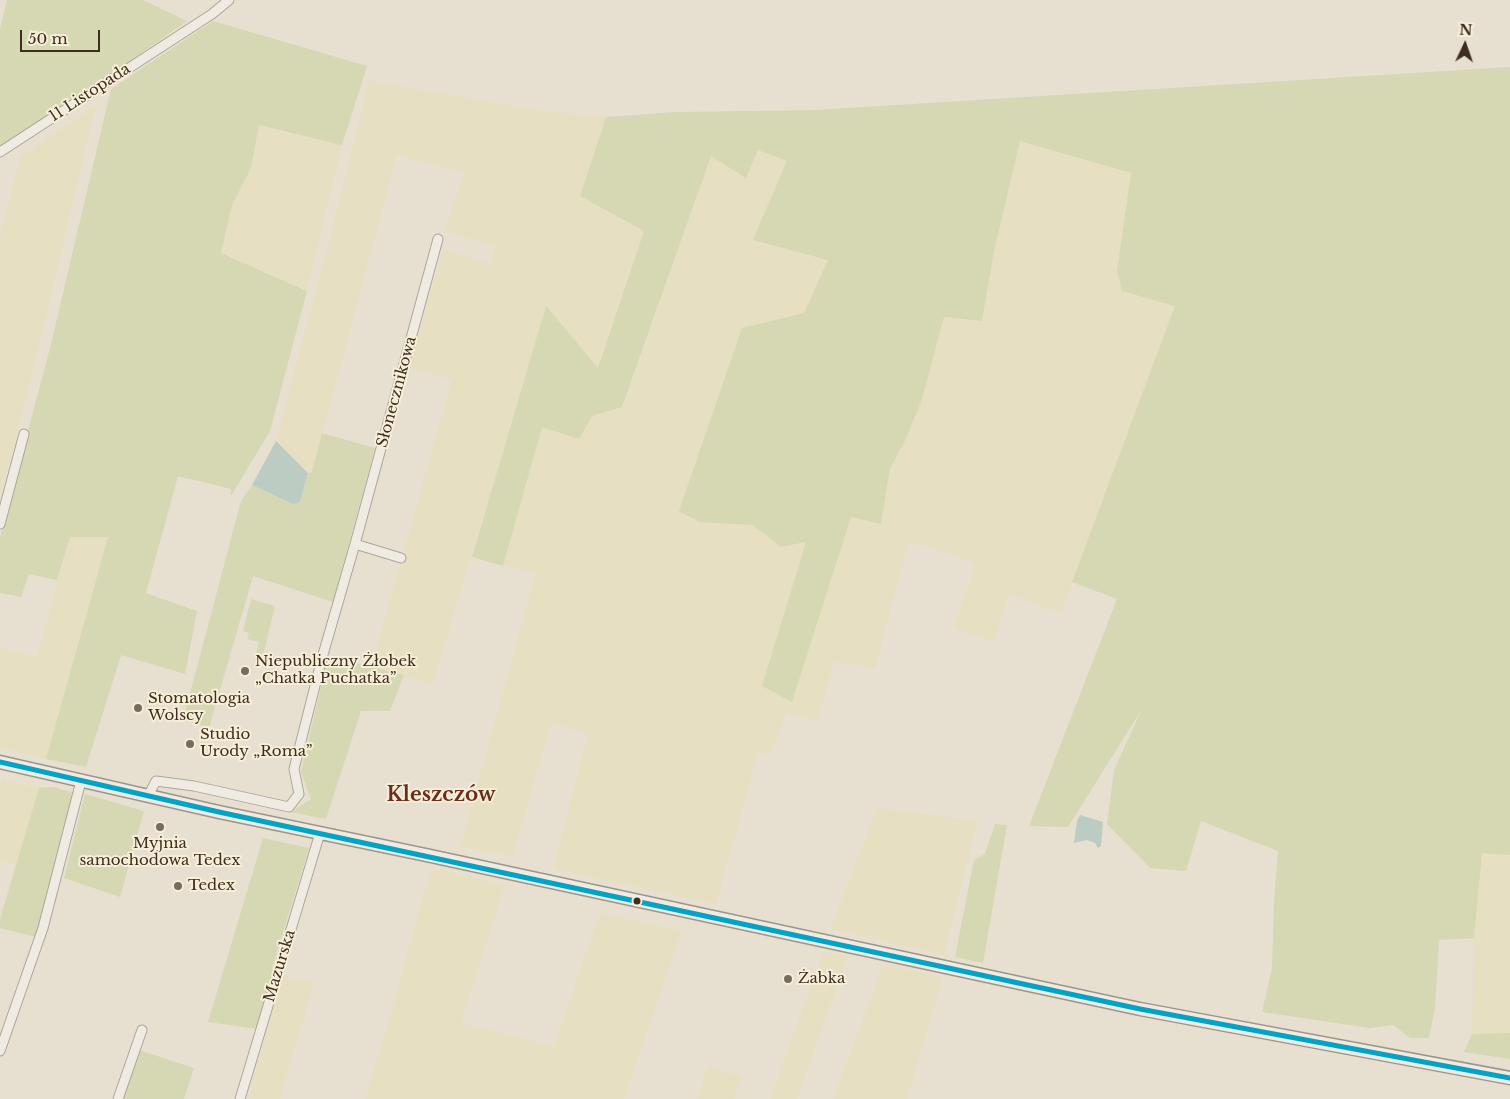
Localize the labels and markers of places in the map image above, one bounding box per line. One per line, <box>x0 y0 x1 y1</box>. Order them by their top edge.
place label: Niepubliczny Żłobek „Chatka Puchatka” <box>255 653 416 688</box>
marker: Niepubliczny Żłobek „Chatka Puchatka” <box>239 665 251 677</box>
place label: Stomatologia Wolscy <box>148 690 250 725</box>
marker: Stomatologia Wolscy <box>132 702 144 714</box>
place label: Studio Urody „Roma” <box>200 726 312 761</box>
marker: Studio Urody „Roma” <box>184 738 196 750</box>
marker: Myjnia samochodowa Tedex <box>154 821 166 833</box>
place label: Myjnia samochodowa Tedex <box>80 835 240 870</box>
place label: Tedex <box>188 877 235 895</box>
marker: Tedex <box>172 880 184 892</box>
unlabelled marker <box>632 896 642 906</box>
place label: Żabka <box>798 970 845 988</box>
marker: Żabka <box>782 973 794 985</box>

